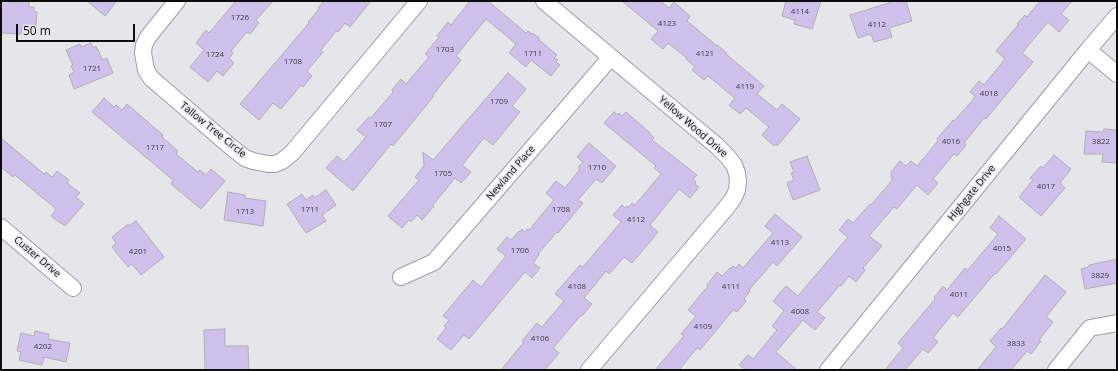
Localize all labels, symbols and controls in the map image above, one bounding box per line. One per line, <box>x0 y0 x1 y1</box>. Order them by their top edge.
house number: 4114 <box>791 7 809 17</box>
house number: 1726 <box>231 13 249 23</box>
scale bar <box>18 16 137 42</box>
house number: 4123 <box>658 19 676 29</box>
house number: 4112 <box>868 20 886 30</box>
text: 50 m <box>23 22 51 39</box>
house number: 1703 <box>436 45 454 55</box>
house number: 1711 <box>524 49 542 59</box>
house number: 4121 <box>696 49 714 59</box>
house number: 1724 <box>206 50 224 60</box>
house number: 1708 <box>284 57 302 67</box>
house number: 1721 <box>83 64 101 74</box>
house number: 4119 <box>736 82 754 92</box>
house number: 4018 <box>980 89 998 99</box>
street label: Yellow Wood Drive <box>656 94 730 160</box>
house number: 1709 <box>490 97 508 107</box>
street label: Tallow Tree Circle <box>177 100 249 160</box>
house number: 1707 <box>374 120 392 130</box>
house number: 4016 <box>942 137 960 147</box>
house number: 3822 <box>1092 137 1110 147</box>
house number: 1717 <box>146 143 164 153</box>
street label: Newland Place <box>484 143 538 203</box>
house number: 1710 <box>588 163 606 173</box>
street label: Highgate Drive <box>946 163 998 223</box>
house number: 1705 <box>434 169 452 179</box>
house number: 4017 <box>1037 182 1055 192</box>
house number: 1711 <box>301 205 319 215</box>
house number: 1708 <box>552 205 570 215</box>
house number: 1713 <box>236 207 254 217</box>
house number: 4112 <box>627 215 645 225</box>
street label: Custer Drive <box>11 234 63 280</box>
house number: 4113 <box>771 238 789 248</box>
house number: 4015 <box>993 244 1011 254</box>
house number: 1706 <box>511 246 529 256</box>
house number: 4201 <box>129 247 147 257</box>
house number: 3829 <box>1091 271 1109 281</box>
house number: 4108 <box>568 282 586 292</box>
house number: 4111 <box>722 282 740 292</box>
house number: 4011 <box>950 290 968 300</box>
house number: 4008 <box>791 307 809 317</box>
house number: 4109 <box>694 322 712 332</box>
house number: 4106 <box>531 334 549 344</box>
house number: 3833 <box>1007 339 1025 349</box>
house number: 4202 <box>34 342 52 352</box>

